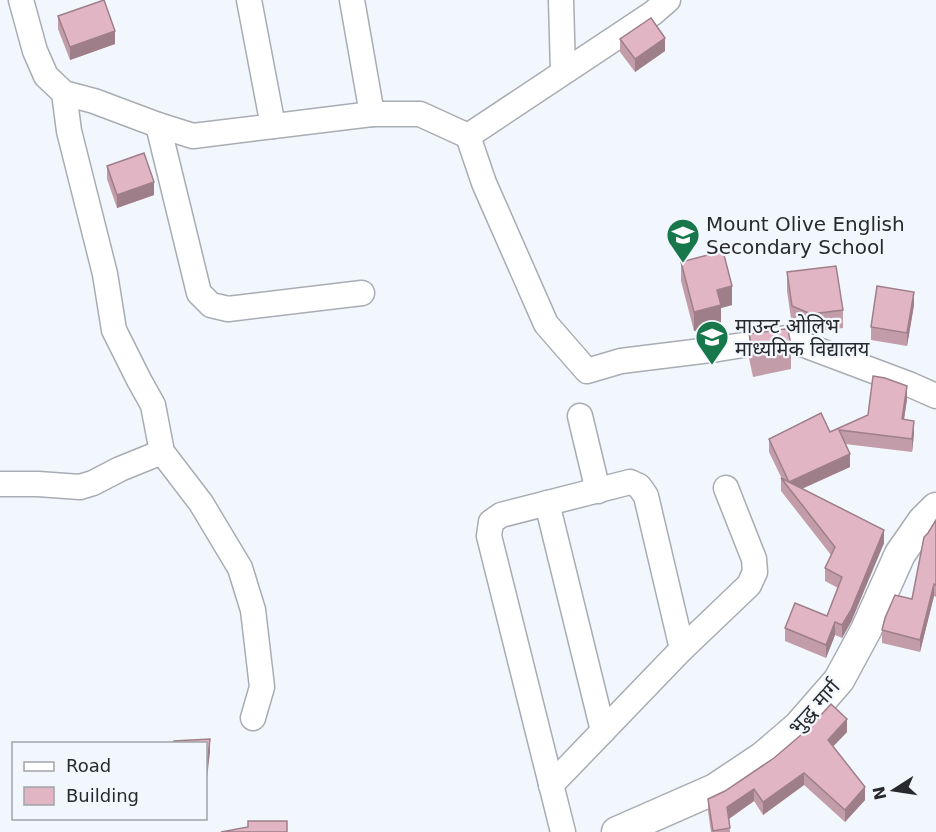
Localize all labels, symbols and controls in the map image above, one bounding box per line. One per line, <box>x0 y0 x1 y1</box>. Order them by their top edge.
place label: Mount Olive English Secondary School <box>706 212 905 259</box>
school or university icon: Mount Olive English Secondary School <box>665 217 701 264</box>
place label: माउन्ट ओलिभ माध्यमिक विद्यालय <box>735 314 870 361</box>
school or university icon: माउन्ट ओलिभ माध्यमिक विद्यालय <box>694 319 730 366</box>
street label: भुद्ध मार्ग <box>783 674 846 740</box>
legend <box>12 742 207 820</box>
text: Road <box>66 755 111 776</box>
north arrow <box>864 760 924 820</box>
text: N <box>869 784 891 802</box>
text: Building <box>66 785 139 806</box>

